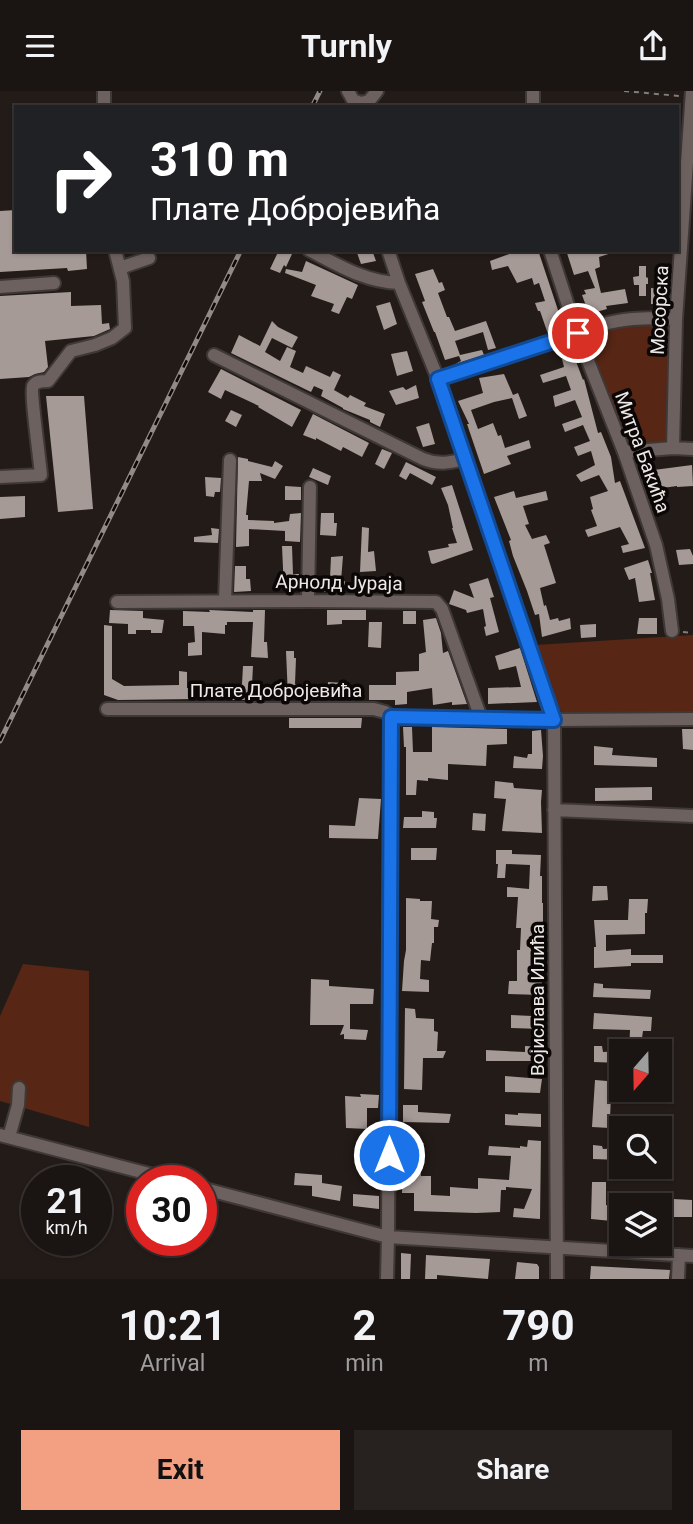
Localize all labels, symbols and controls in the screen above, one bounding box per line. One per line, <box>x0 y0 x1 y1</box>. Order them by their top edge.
icon: menu <box>21 27 59 65</box>
text: Turnly <box>301 27 392 65</box>
icon: share <box>634 27 672 65</box>
text: 310 m <box>150 131 289 188</box>
icon: right <box>35 133 126 224</box>
text: Плате Добројевића <box>150 190 440 228</box>
street label: Мосорска <box>646 265 673 355</box>
pin <box>548 303 608 363</box>
icon: arrive <box>559 314 597 352</box>
street label: Митра Бакића <box>610 389 675 516</box>
street label: Арнолд Јураја <box>275 570 403 595</box>
street label: Плате Добројевића <box>190 679 362 702</box>
street label: Војислава Илића <box>526 924 549 1076</box>
north arrow <box>609 1039 672 1103</box>
map controls <box>609 1039 672 1256</box>
button: search <box>609 1116 672 1179</box>
position arrow <box>352 1118 426 1192</box>
speed limit sign: 30 <box>126 1165 217 1256</box>
text: 21 <box>46 1181 87 1222</box>
button: layers <box>609 1193 672 1256</box>
text: km/h <box>45 1217 88 1238</box>
text: 10:21 <box>119 1301 227 1350</box>
text: 2 <box>352 1301 377 1350</box>
text: 790 <box>502 1301 575 1350</box>
text: Arrival <box>140 1350 205 1377</box>
text: min <box>345 1350 384 1377</box>
text: m <box>528 1350 548 1377</box>
button: Exit <box>21 1430 340 1510</box>
button: Share <box>354 1430 672 1510</box>

